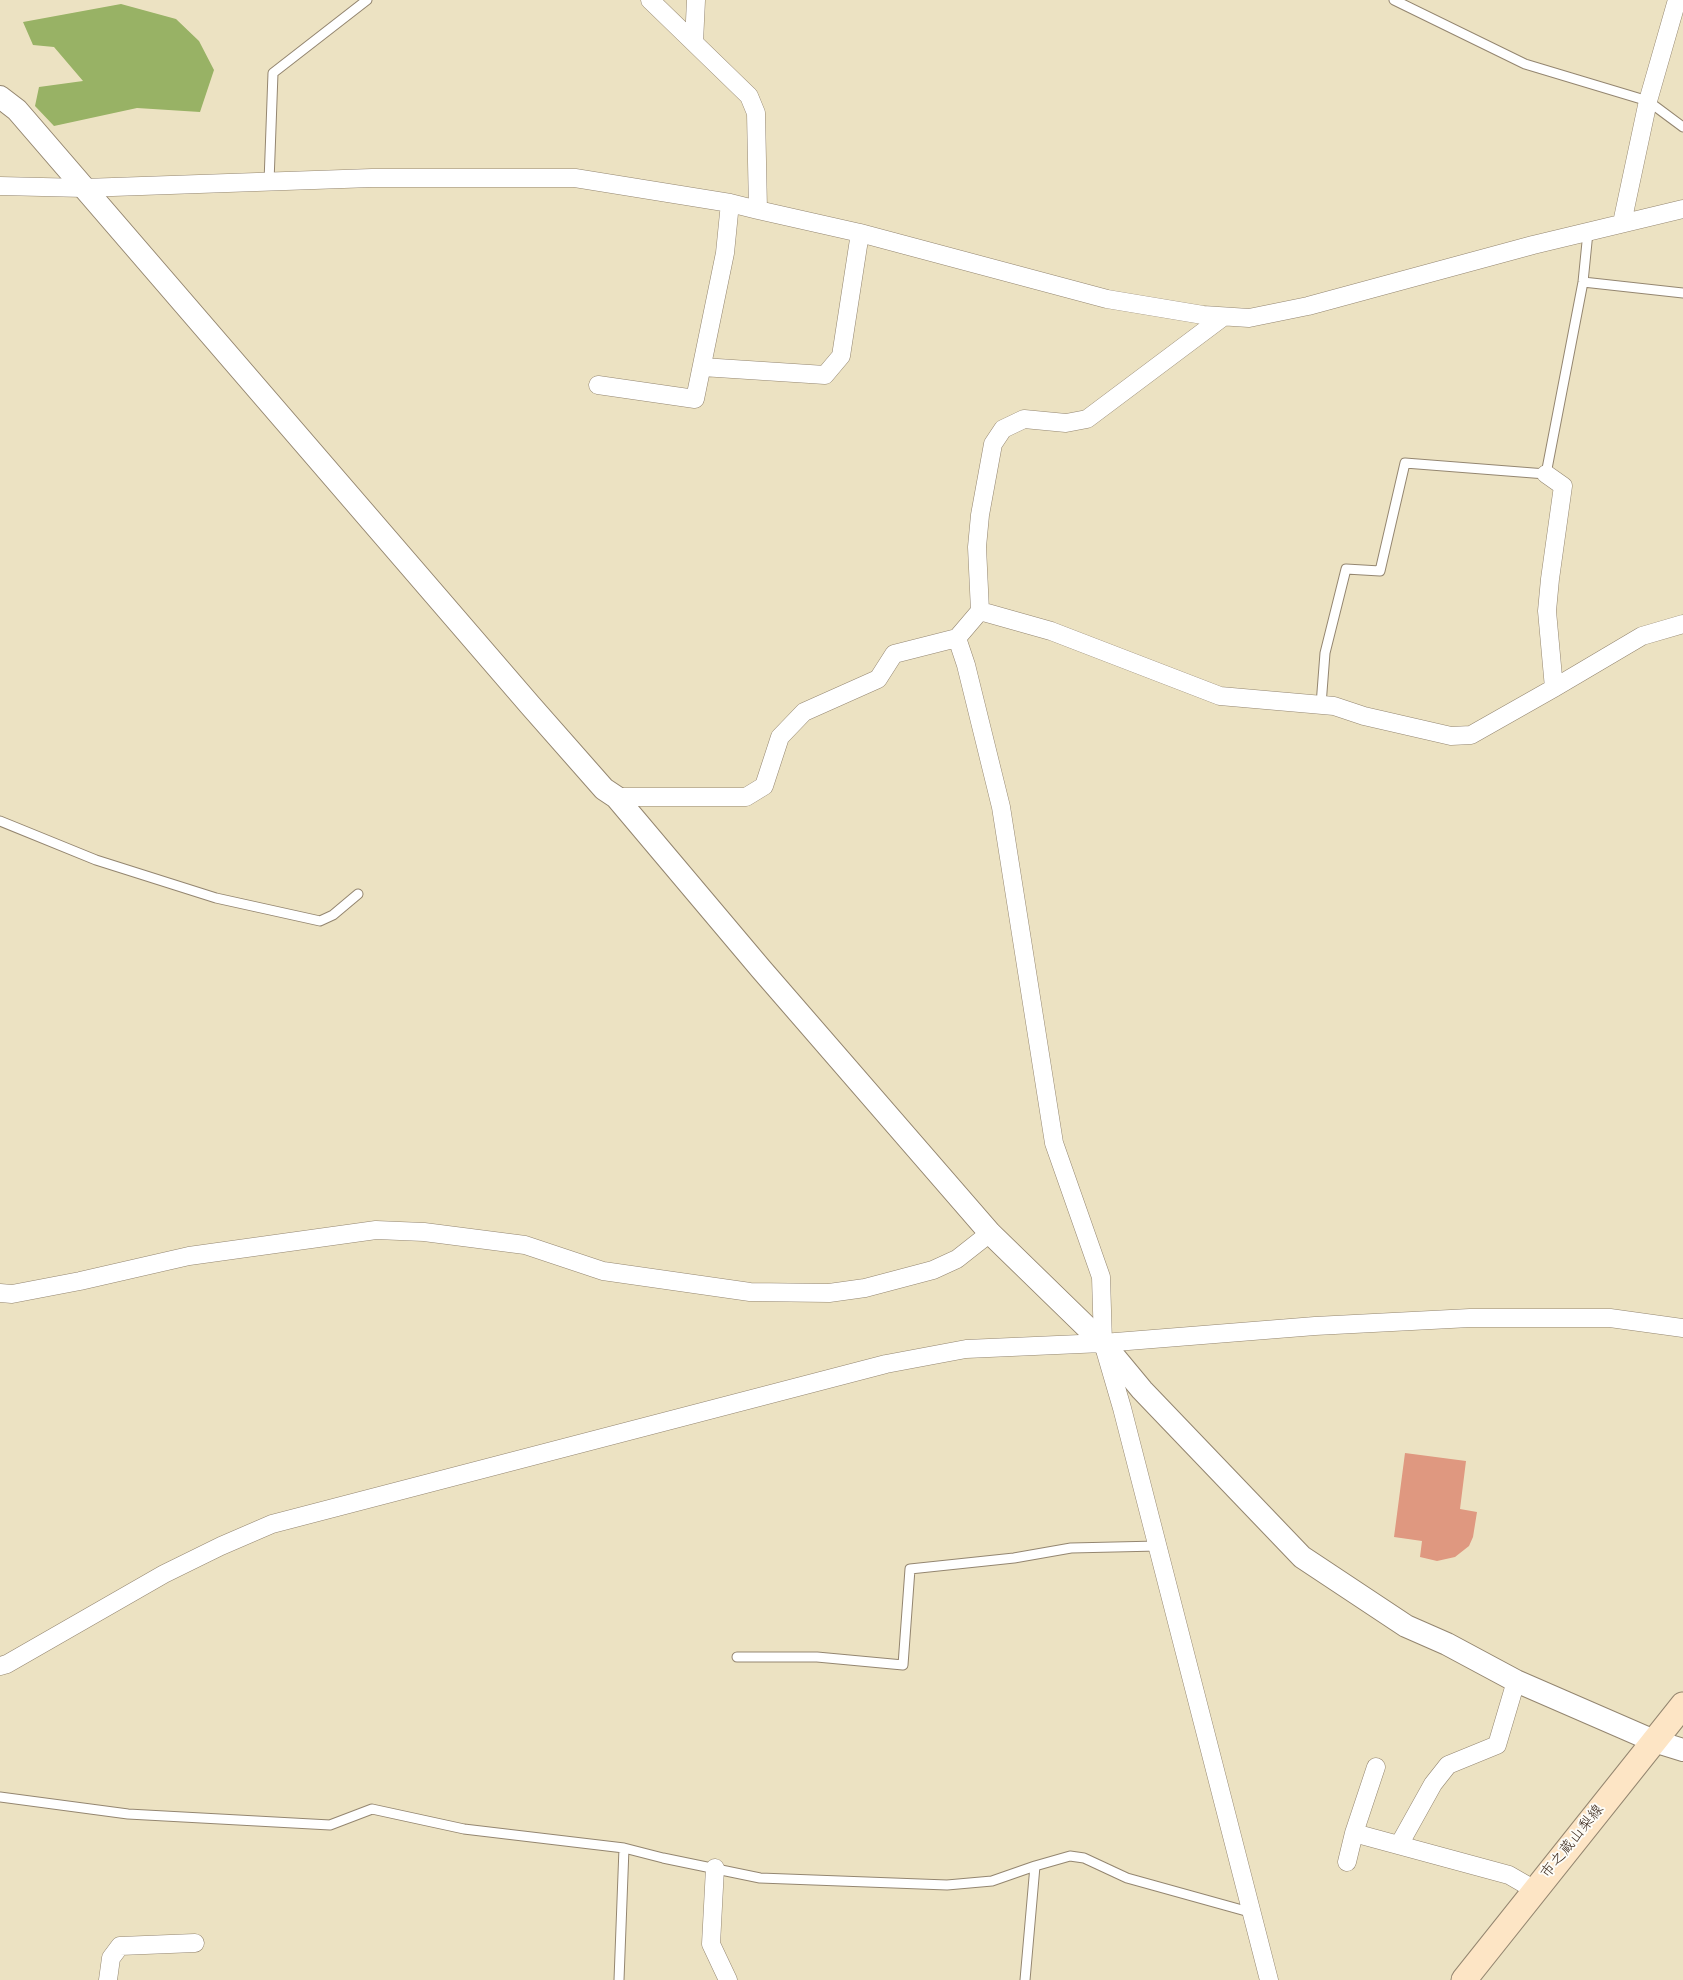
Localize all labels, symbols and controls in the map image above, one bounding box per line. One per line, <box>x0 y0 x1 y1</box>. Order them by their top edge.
street label: 市之蔵山梨線 <box>1538 1801 1608 1883</box>

